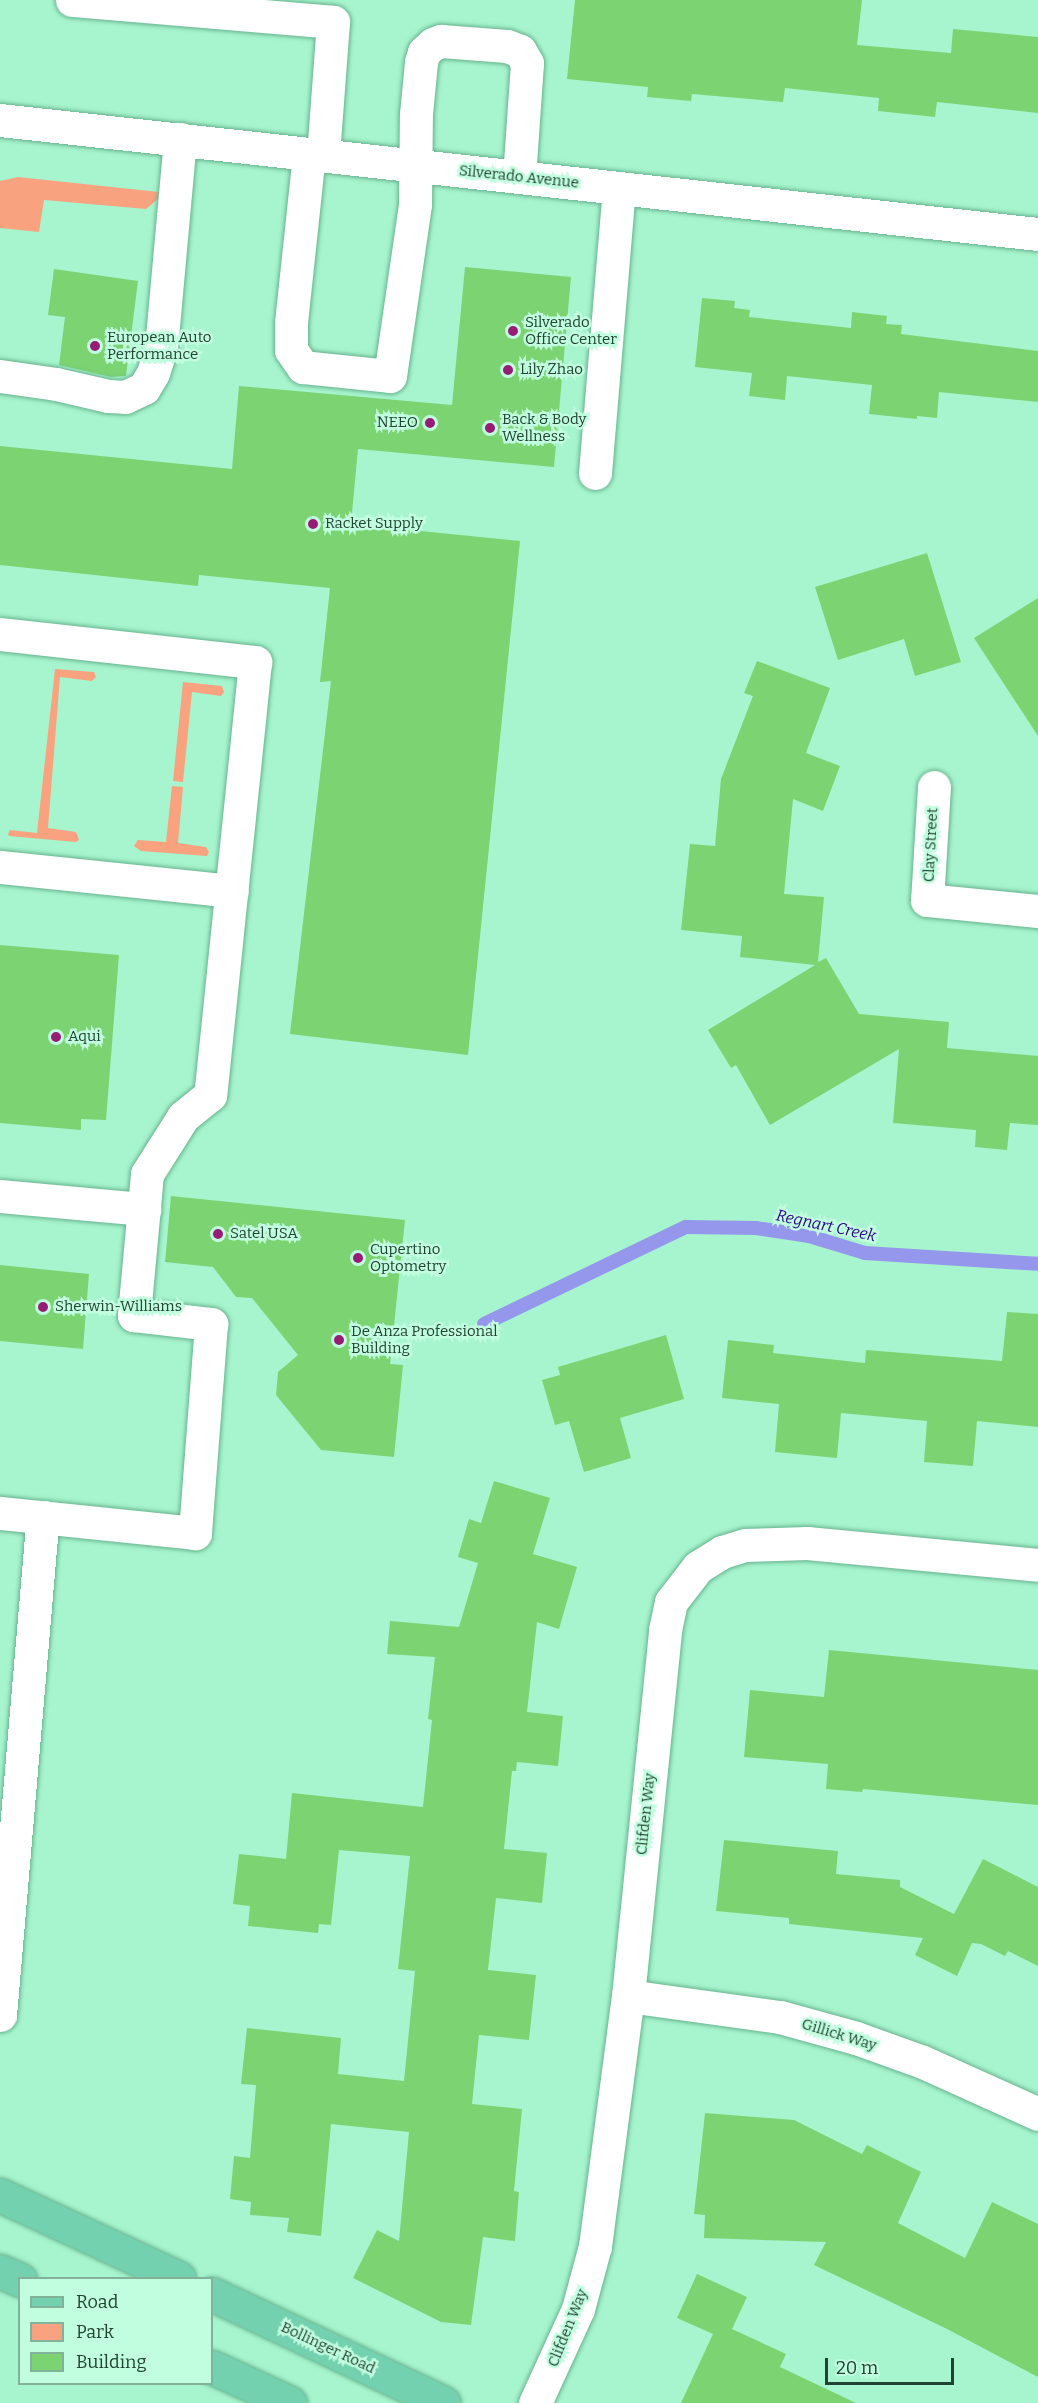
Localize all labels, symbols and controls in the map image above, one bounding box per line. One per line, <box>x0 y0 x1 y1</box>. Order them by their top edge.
street label: Silverado Avenue <box>458 162 580 192</box>
place label: Silverado Office Center <box>525 313 617 348</box>
marker: Silverado Office Center <box>506 324 520 338</box>
place label: European Auto Performance <box>107 328 211 363</box>
marker: European Auto Performance <box>88 339 102 353</box>
place label: Lily Zhao <box>520 361 583 379</box>
marker: Lily Zhao <box>501 363 515 377</box>
place label: Back & Body Wellness <box>502 410 587 445</box>
place label: NEEO <box>377 414 418 432</box>
marker: NEEO <box>423 416 437 430</box>
marker: Back & Body Wellness <box>483 421 497 435</box>
place label: Racket Supply <box>325 515 423 533</box>
marker: Racket Supply <box>306 517 320 531</box>
street label: Clay Street <box>920 807 942 883</box>
place label: Aqui <box>68 1028 101 1046</box>
marker: Aqui <box>49 1030 63 1044</box>
water label: Regnart Creek <box>774 1206 878 1246</box>
place label: Satel USA <box>230 1225 298 1243</box>
marker: Satel USA <box>211 1227 225 1241</box>
place label: Cupertino Optometry <box>370 1240 446 1275</box>
marker: Cupertino Optometry <box>351 1251 365 1265</box>
place label: Sherwin-Williams <box>55 1298 182 1316</box>
marker: Sherwin-Williams <box>36 1300 50 1314</box>
place label: De Anza Professional Building <box>351 1322 498 1357</box>
marker: De Anza Professional Building <box>332 1333 346 1347</box>
street label: Clifden Way <box>633 1772 659 1856</box>
street label: Gillick Way <box>799 2015 879 2055</box>
legend <box>18 2277 213 2385</box>
street label: Clifden Way <box>544 2286 592 2370</box>
text: Road <box>76 2291 118 2313</box>
street label: Bollinger Road <box>278 2318 378 2378</box>
text: Park <box>76 2321 114 2343</box>
scale bar <box>828 2346 957 2384</box>
text: Building <box>76 2351 147 2373</box>
text: 20 m <box>836 2357 878 2379</box>

